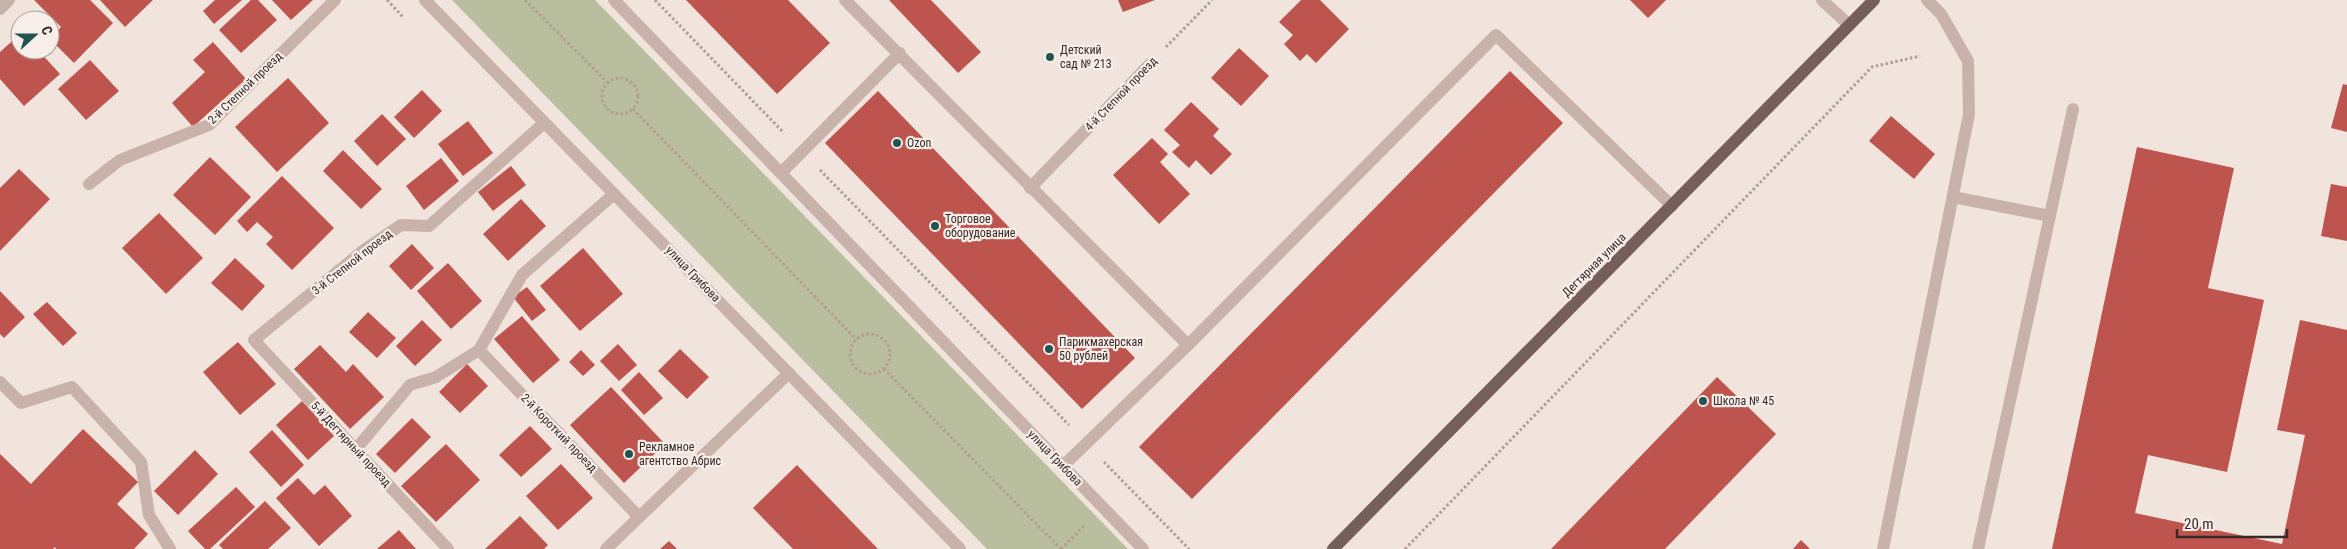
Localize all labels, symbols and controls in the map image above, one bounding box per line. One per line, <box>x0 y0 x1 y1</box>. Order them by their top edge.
north arrow <box>10 10 60 60</box>
text: С <box>38 24 56 37</box>
place label: Детский сад № 213 <box>1060 43 1112 71</box>
street label: 2-й Степной проезд <box>205 49 285 127</box>
marker: Детский сад № 213 <box>1044 51 1056 63</box>
street label: 4-й Степной проезд <box>1082 54 1160 134</box>
place label: Ozon <box>907 136 931 150</box>
marker: Ozon <box>891 137 903 149</box>
place label: Торговое оборудование <box>945 212 1016 240</box>
marker: Торговое оборудование <box>929 220 941 232</box>
street label: 3-й Степной проезд <box>309 226 395 298</box>
street label: Дегтярная улица <box>1559 230 1629 300</box>
street label: улица Грибова <box>663 243 723 305</box>
place label: Парикмахерская 50 рублей <box>1059 335 1143 363</box>
marker: Парикмахерская 50 рублей <box>1043 343 1055 355</box>
street label: 2-й Короткий проезд <box>518 391 600 475</box>
place label: Школа № 45 <box>1713 394 1774 408</box>
marker: Школа № 45 <box>1697 395 1709 407</box>
street label: 5-й Дегтярный проезд <box>308 399 394 490</box>
street label: улица Грибова <box>1025 427 1085 489</box>
place label: Рекламное агентство Абрис <box>639 440 722 468</box>
marker: Рекламное агентство Абрис <box>623 448 635 460</box>
scale bar <box>2177 506 2287 538</box>
text: 20 m <box>2184 515 2214 533</box>

